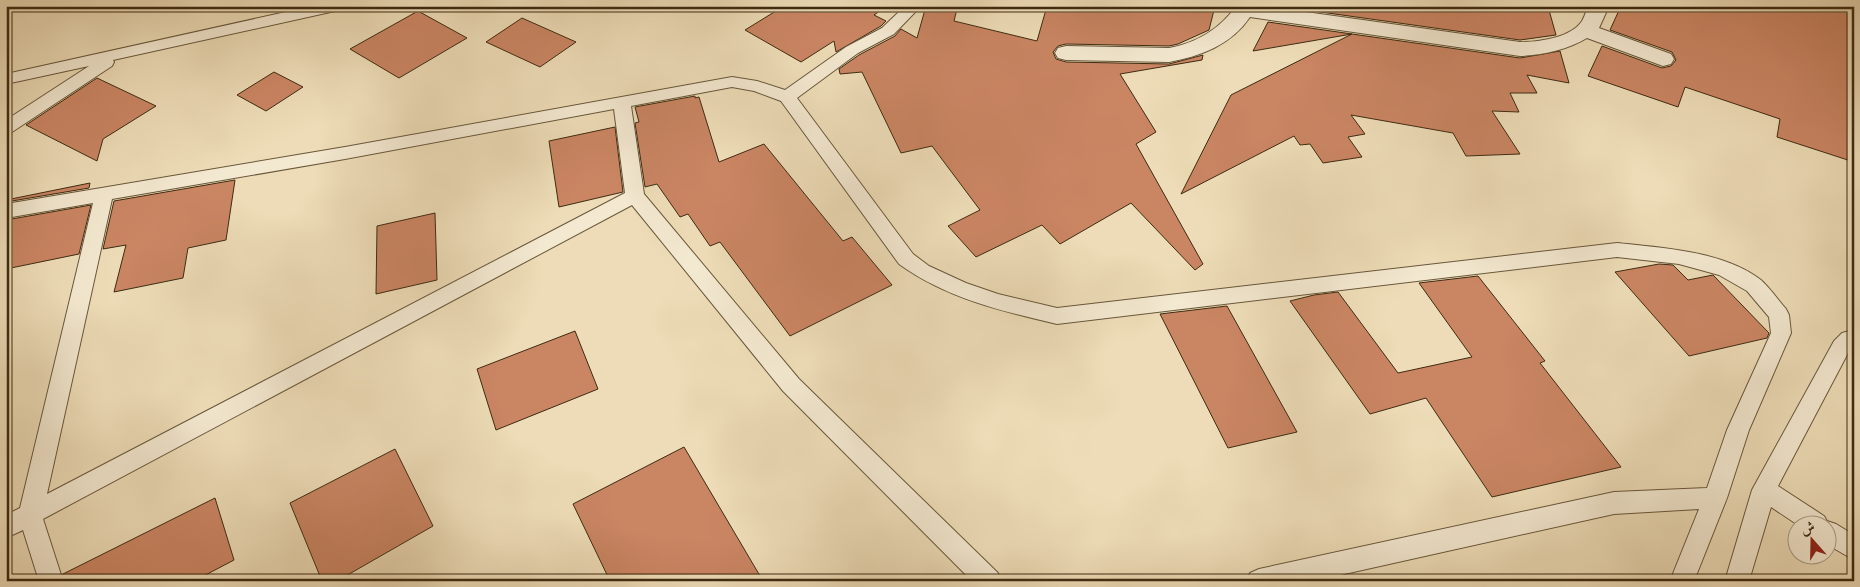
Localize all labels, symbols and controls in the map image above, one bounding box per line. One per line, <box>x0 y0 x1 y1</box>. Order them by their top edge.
north arrow <box>1788 514 1838 564</box>
text: ش <box>1798 518 1817 539</box>

